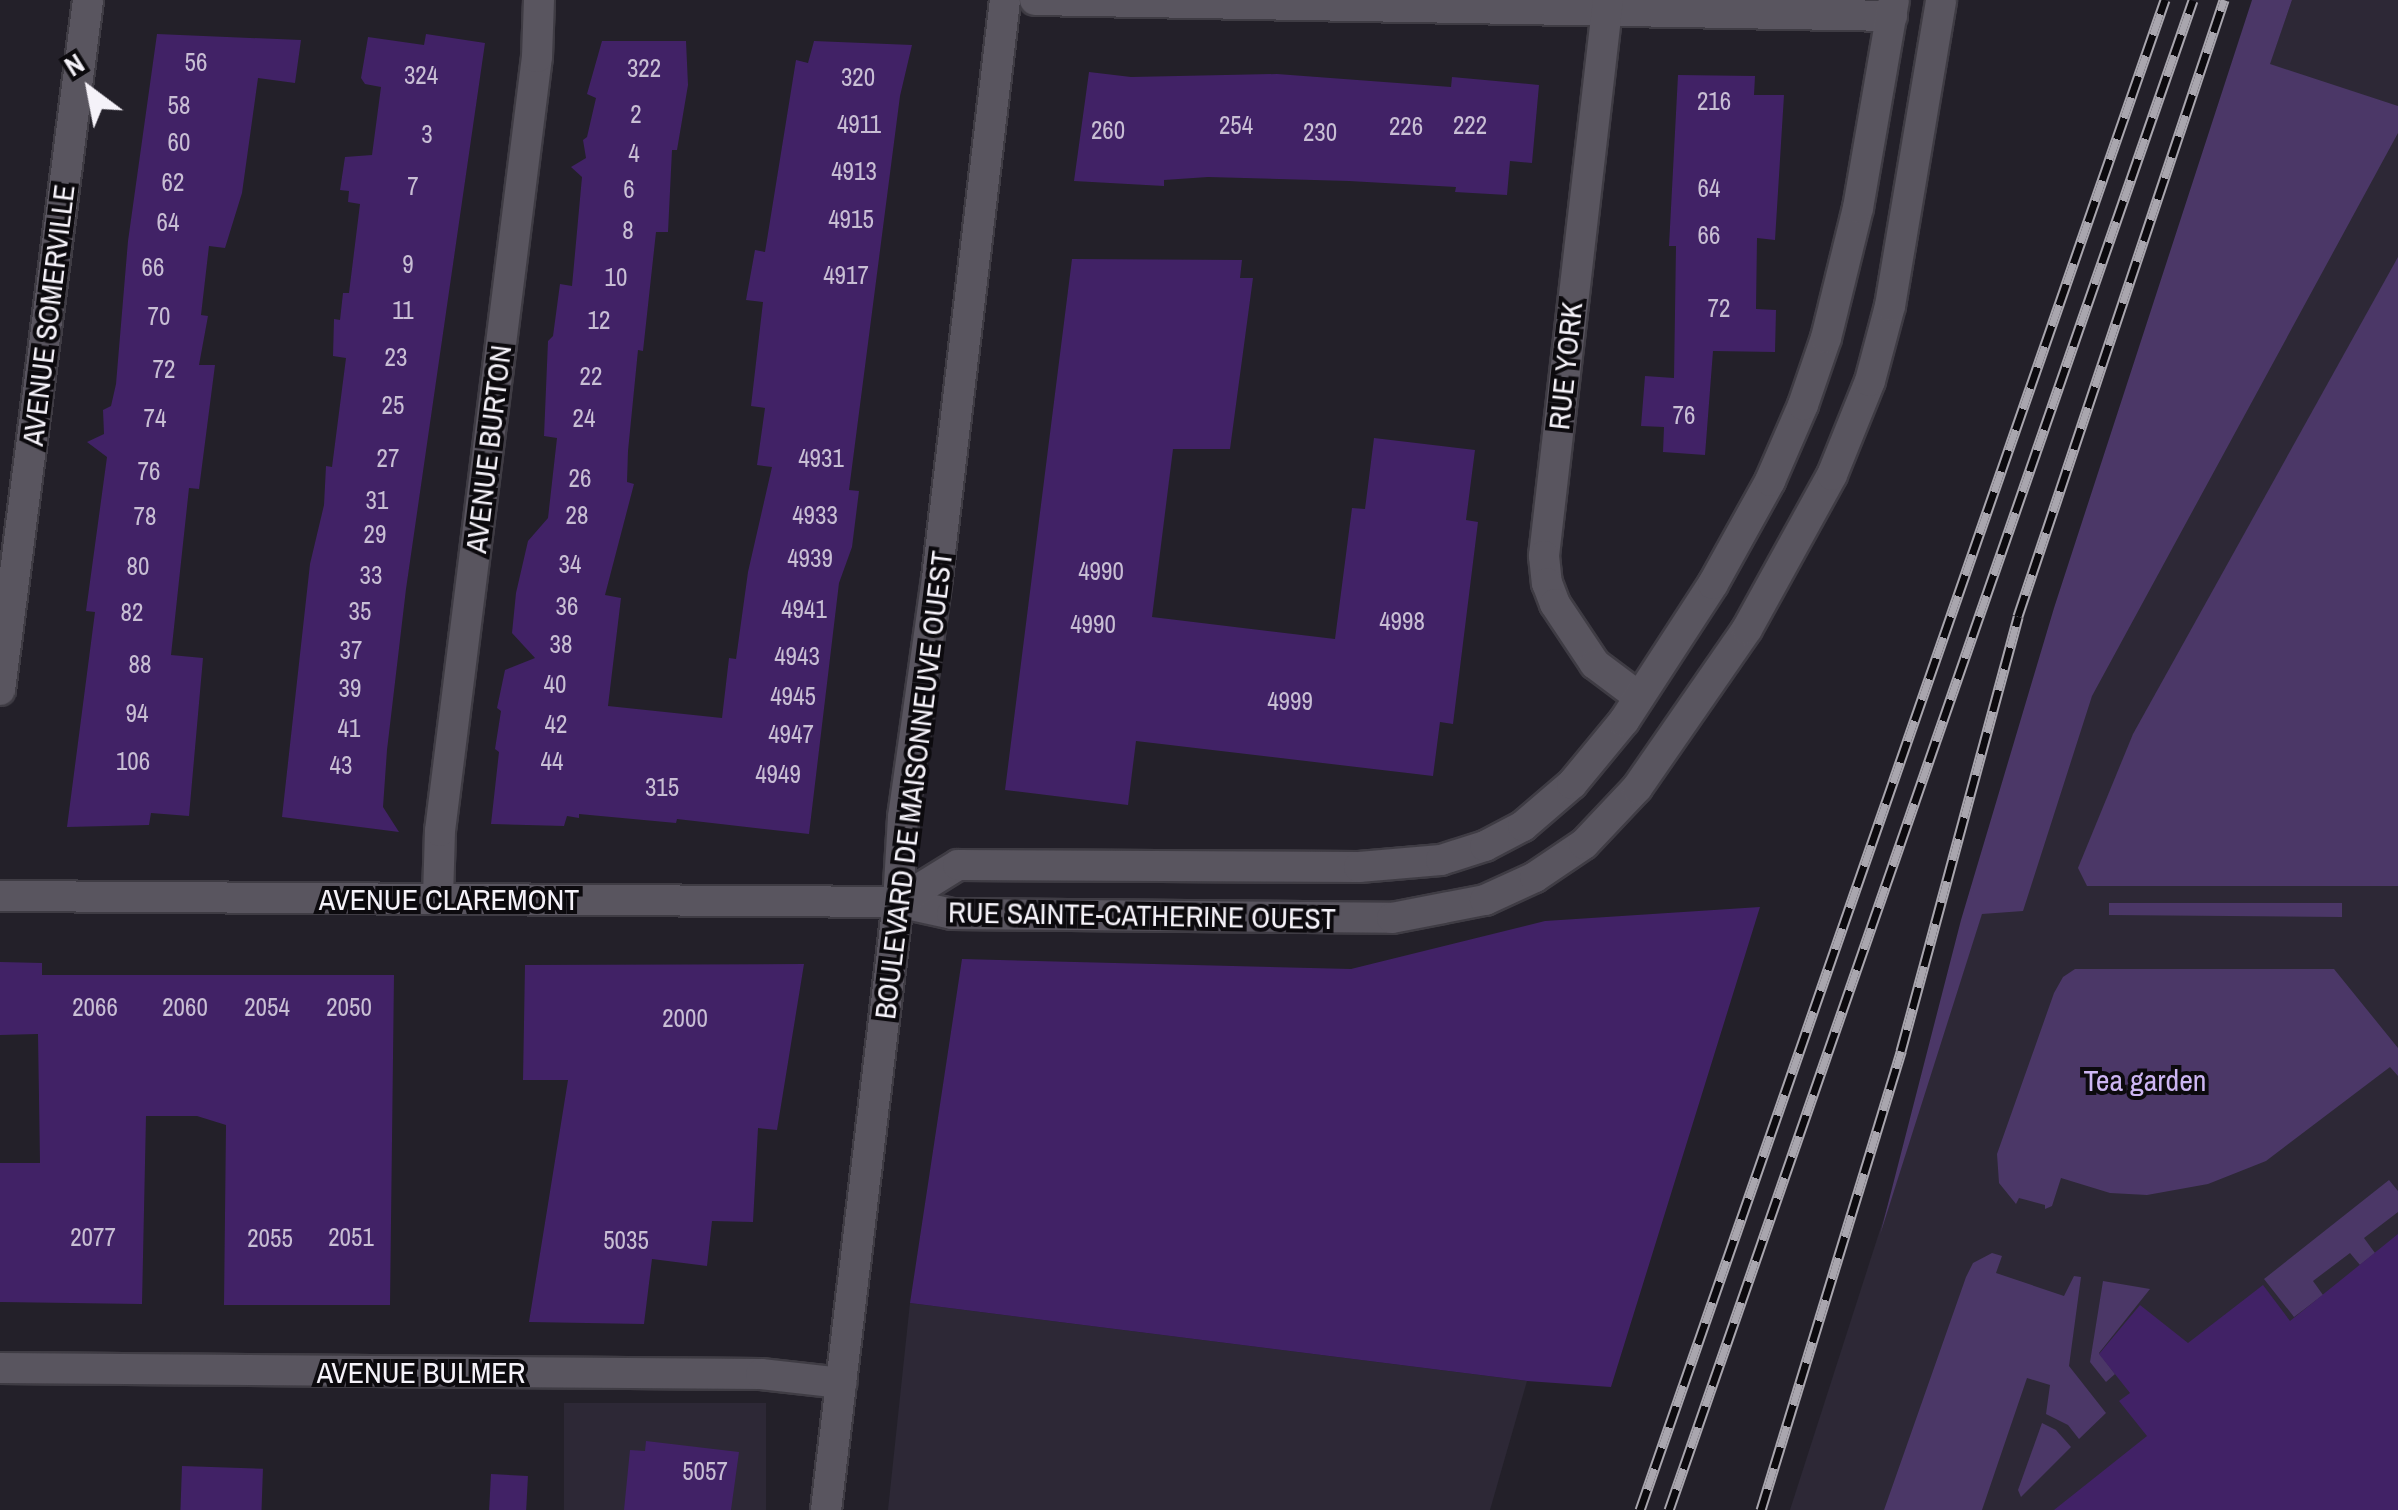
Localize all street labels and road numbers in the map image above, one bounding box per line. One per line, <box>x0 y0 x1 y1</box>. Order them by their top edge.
street label: AVENUE SOMERVILLE <box>14 182 82 448</box>
street label: RUE YORK <box>1540 300 1590 432</box>
street label: AVENUE BURTON <box>457 343 519 555</box>
street label: BOULEVARD DE MAISONNEUVE OUEST <box>866 549 960 1021</box>
street label: AVENUE CLAREMONT <box>319 881 579 917</box>
street label: RUE SAINTE-CATHERINE OUEST <box>948 894 1336 936</box>
street label: AVENUE BULMER <box>317 1354 525 1390</box>

